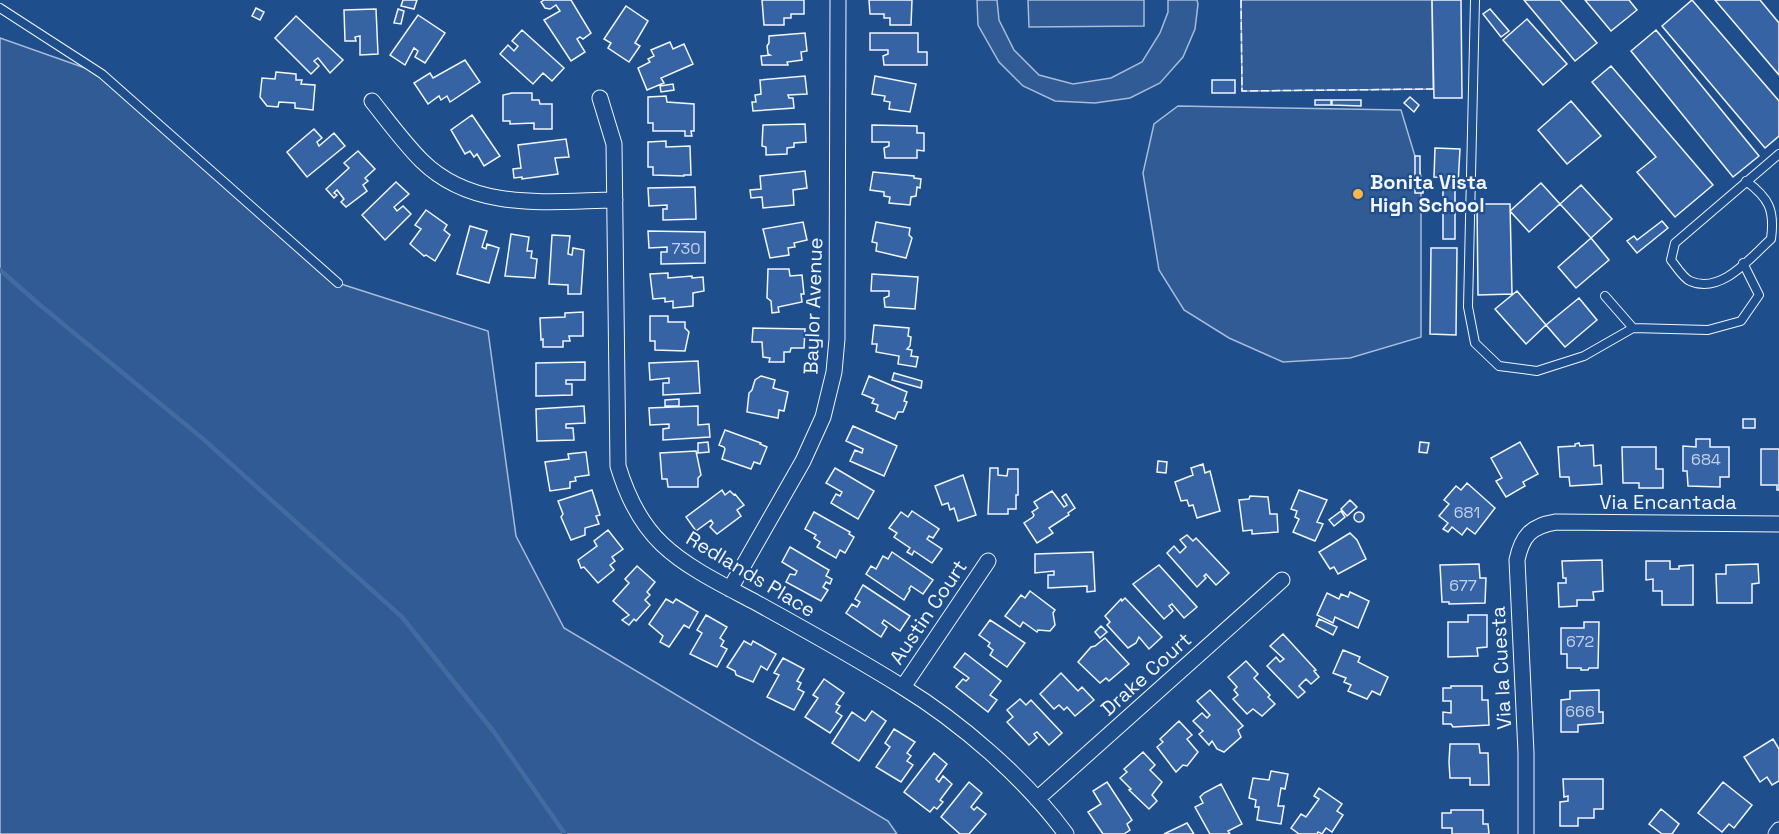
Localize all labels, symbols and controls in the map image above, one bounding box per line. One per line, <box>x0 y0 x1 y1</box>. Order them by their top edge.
place label: Bonita Vista High School <box>1370 169 1488 218</box>
marker: Bonita Vista High School <box>1351 187 1365 201</box>
street label: Baylor Avenue <box>798 237 828 375</box>
house number: 730 <box>672 238 700 259</box>
house number: 684 <box>1691 449 1721 470</box>
street label: Via Encantada <box>1599 489 1737 515</box>
house number: 681 <box>1454 502 1480 523</box>
street label: Redlands Place <box>682 525 820 623</box>
street label: Austin Court <box>883 555 973 669</box>
house number: 677 <box>1449 575 1477 596</box>
street label: Via la Cuesta <box>1485 606 1517 730</box>
street label: Drake Court <box>1095 626 1197 722</box>
house number: 672 <box>1566 631 1594 652</box>
house number: 666 <box>1565 701 1595 722</box>

